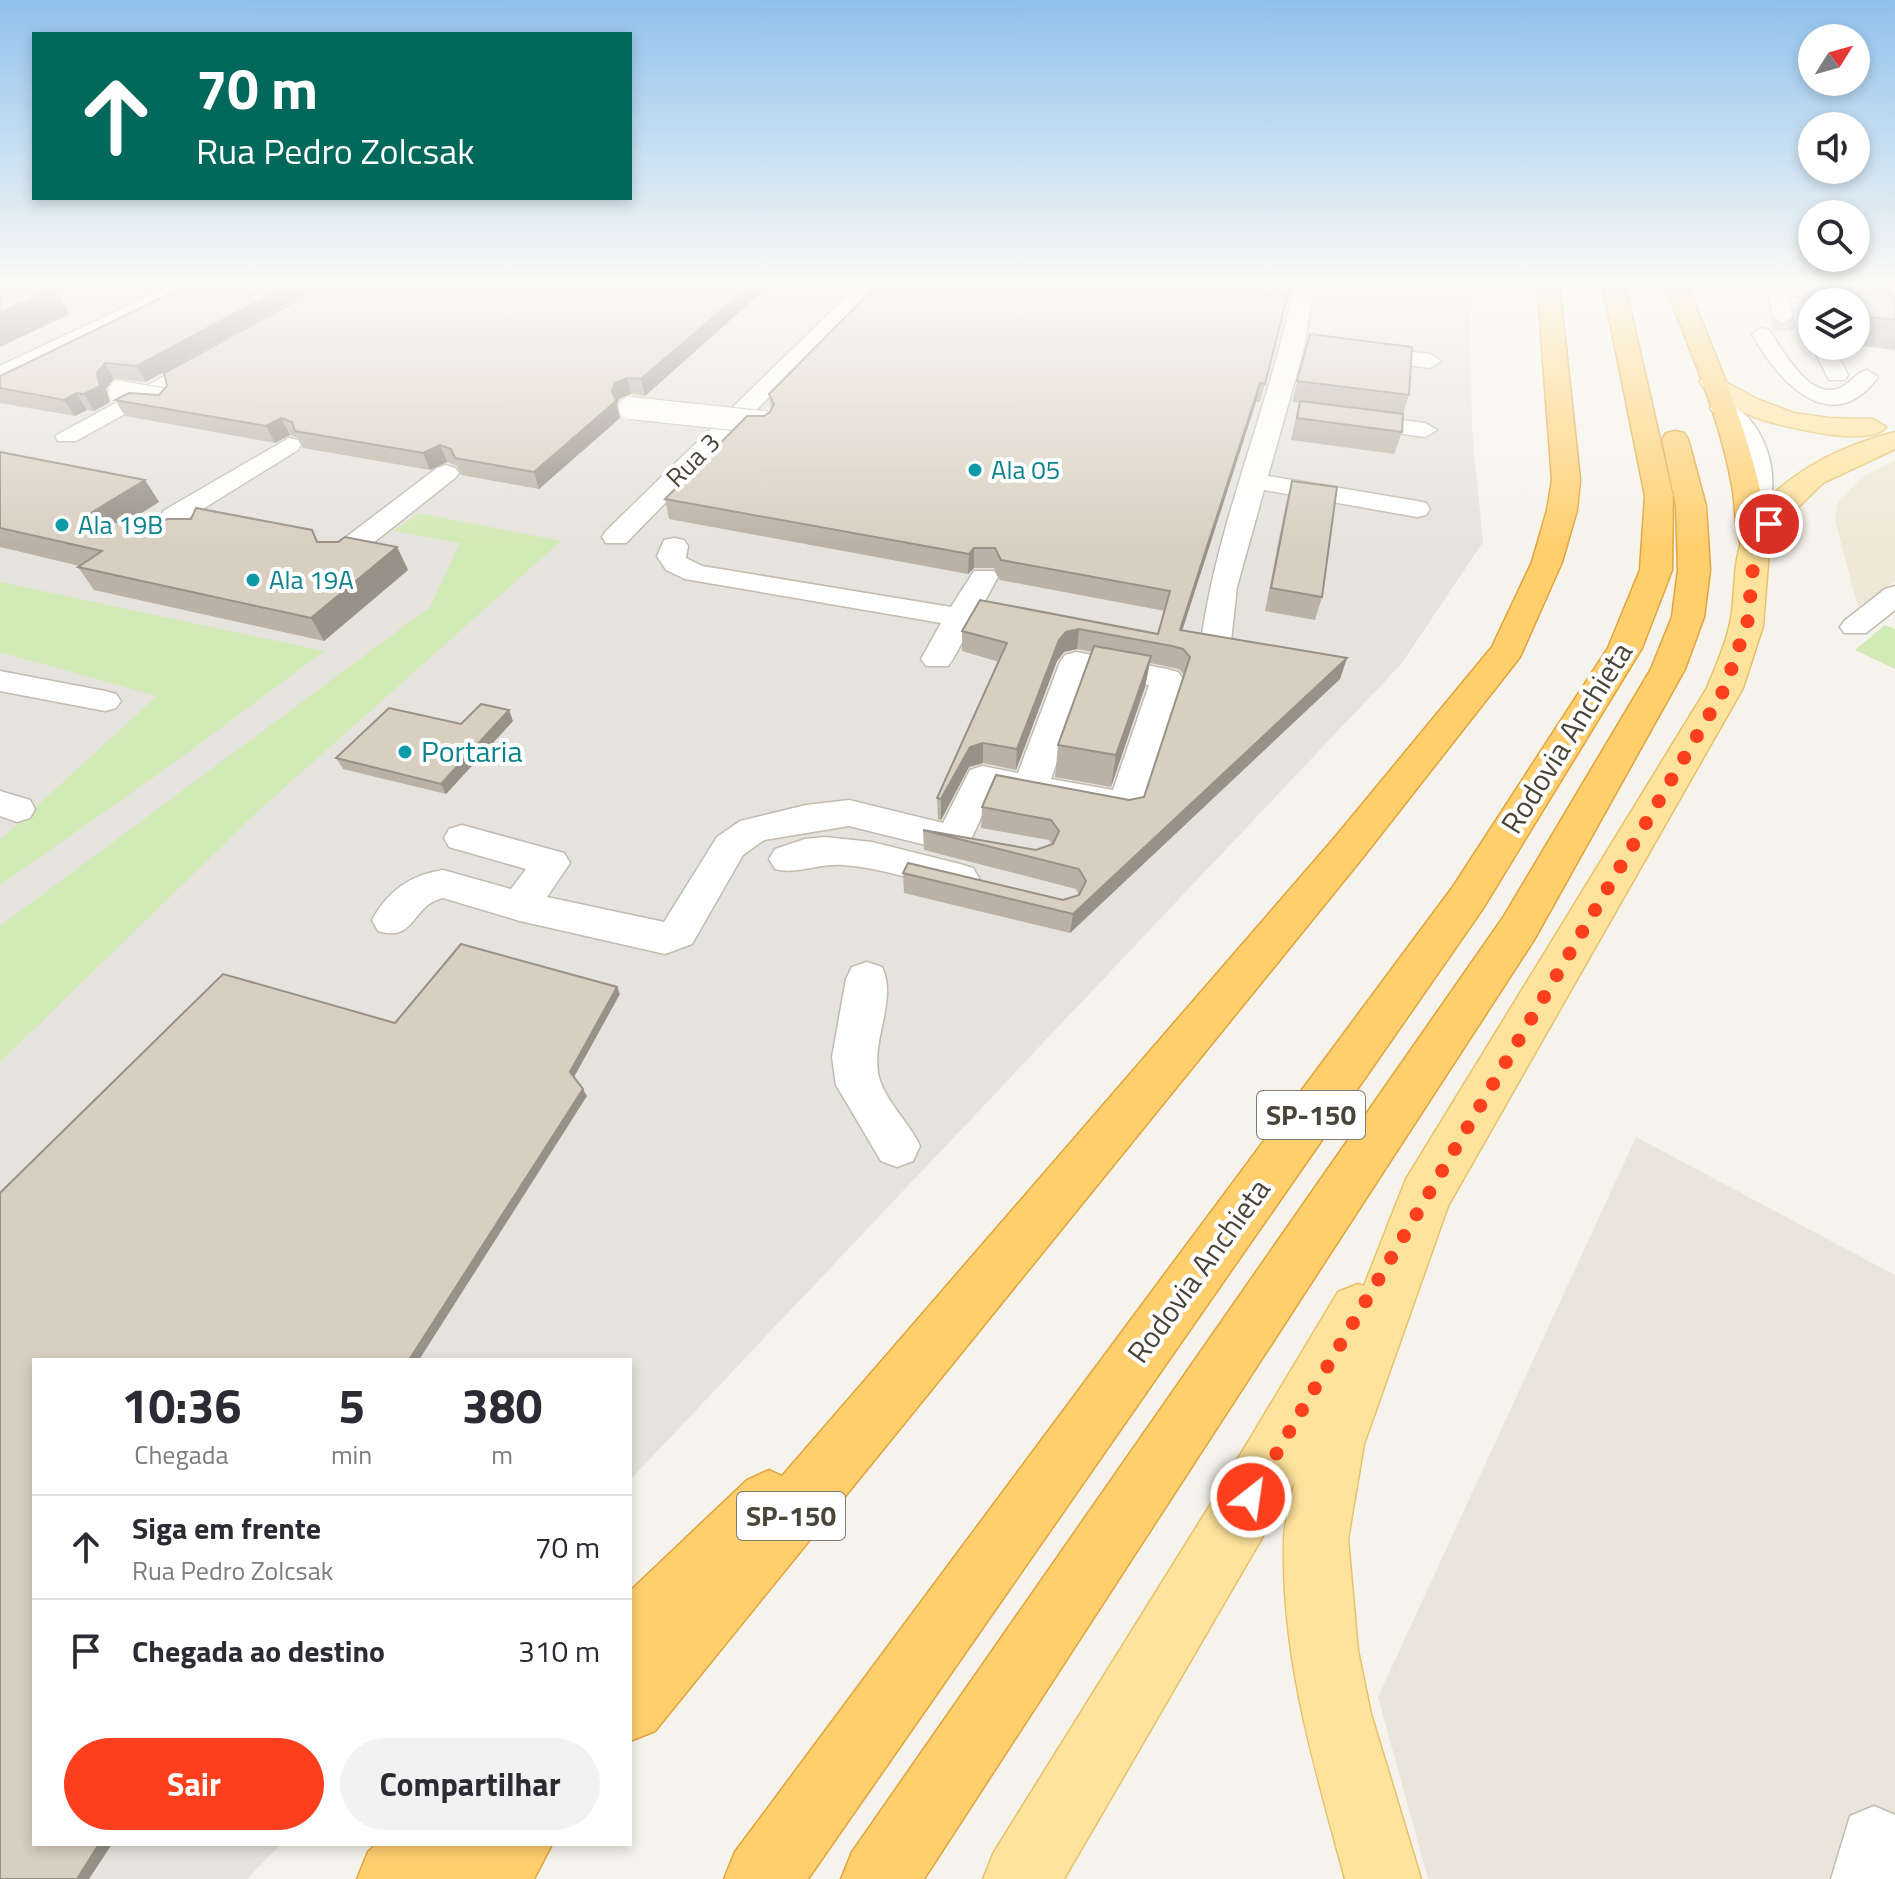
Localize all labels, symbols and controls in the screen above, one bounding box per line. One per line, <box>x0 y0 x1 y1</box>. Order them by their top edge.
north arrow <box>1798 24 1870 96</box>
map controls <box>1798 24 1870 360</box>
text: 70 m <box>196 46 318 131</box>
icon: ahead <box>64 64 168 168</box>
button: sound <box>1798 112 1870 184</box>
text: Rua Pedro Zolcsak <box>196 123 475 178</box>
button: search <box>1798 200 1870 272</box>
button: layers <box>1798 288 1870 360</box>
street label: Rua 3 <box>657 424 729 496</box>
place label: Ala 05 <box>991 450 1060 489</box>
marker: Ala 05 <box>966 461 984 479</box>
pin <box>1735 490 1803 558</box>
icon: arrive <box>1747 502 1791 546</box>
place label: Ala 19B <box>78 505 163 544</box>
marker: Ala 19B <box>53 516 71 534</box>
place label: Ala 19A <box>269 560 354 599</box>
marker: Ala 19A <box>244 571 262 589</box>
street label: Rodovia Anchieta <box>1489 633 1644 842</box>
place label: Portaria <box>421 728 522 774</box>
marker: Portaria <box>396 743 414 761</box>
road number: SP-150 <box>1257 1091 1365 1139</box>
street label: Rodovia Anchieta <box>1115 1169 1281 1372</box>
text: 10:36 <box>122 1369 241 1442</box>
text: 5 <box>338 1369 365 1442</box>
text: 380 <box>462 1369 542 1442</box>
text: Chegada <box>134 1435 229 1474</box>
text: min <box>331 1435 372 1474</box>
text: m <box>491 1435 513 1474</box>
position arrow <box>1209 1455 1293 1539</box>
road number: SP-150 <box>737 1492 845 1540</box>
text: Siga em frente <box>132 1505 321 1551</box>
text: 70 m <box>535 1524 600 1570</box>
icon: ahead <box>64 1525 108 1569</box>
text: Rua Pedro Zolcsak <box>132 1551 333 1590</box>
text: Chegada ao destino <box>132 1628 385 1674</box>
text: 310 m <box>518 1628 600 1674</box>
icon: arrive <box>64 1629 108 1673</box>
button: Sair <box>64 1738 324 1830</box>
button: Compartilhar <box>340 1738 600 1830</box>

